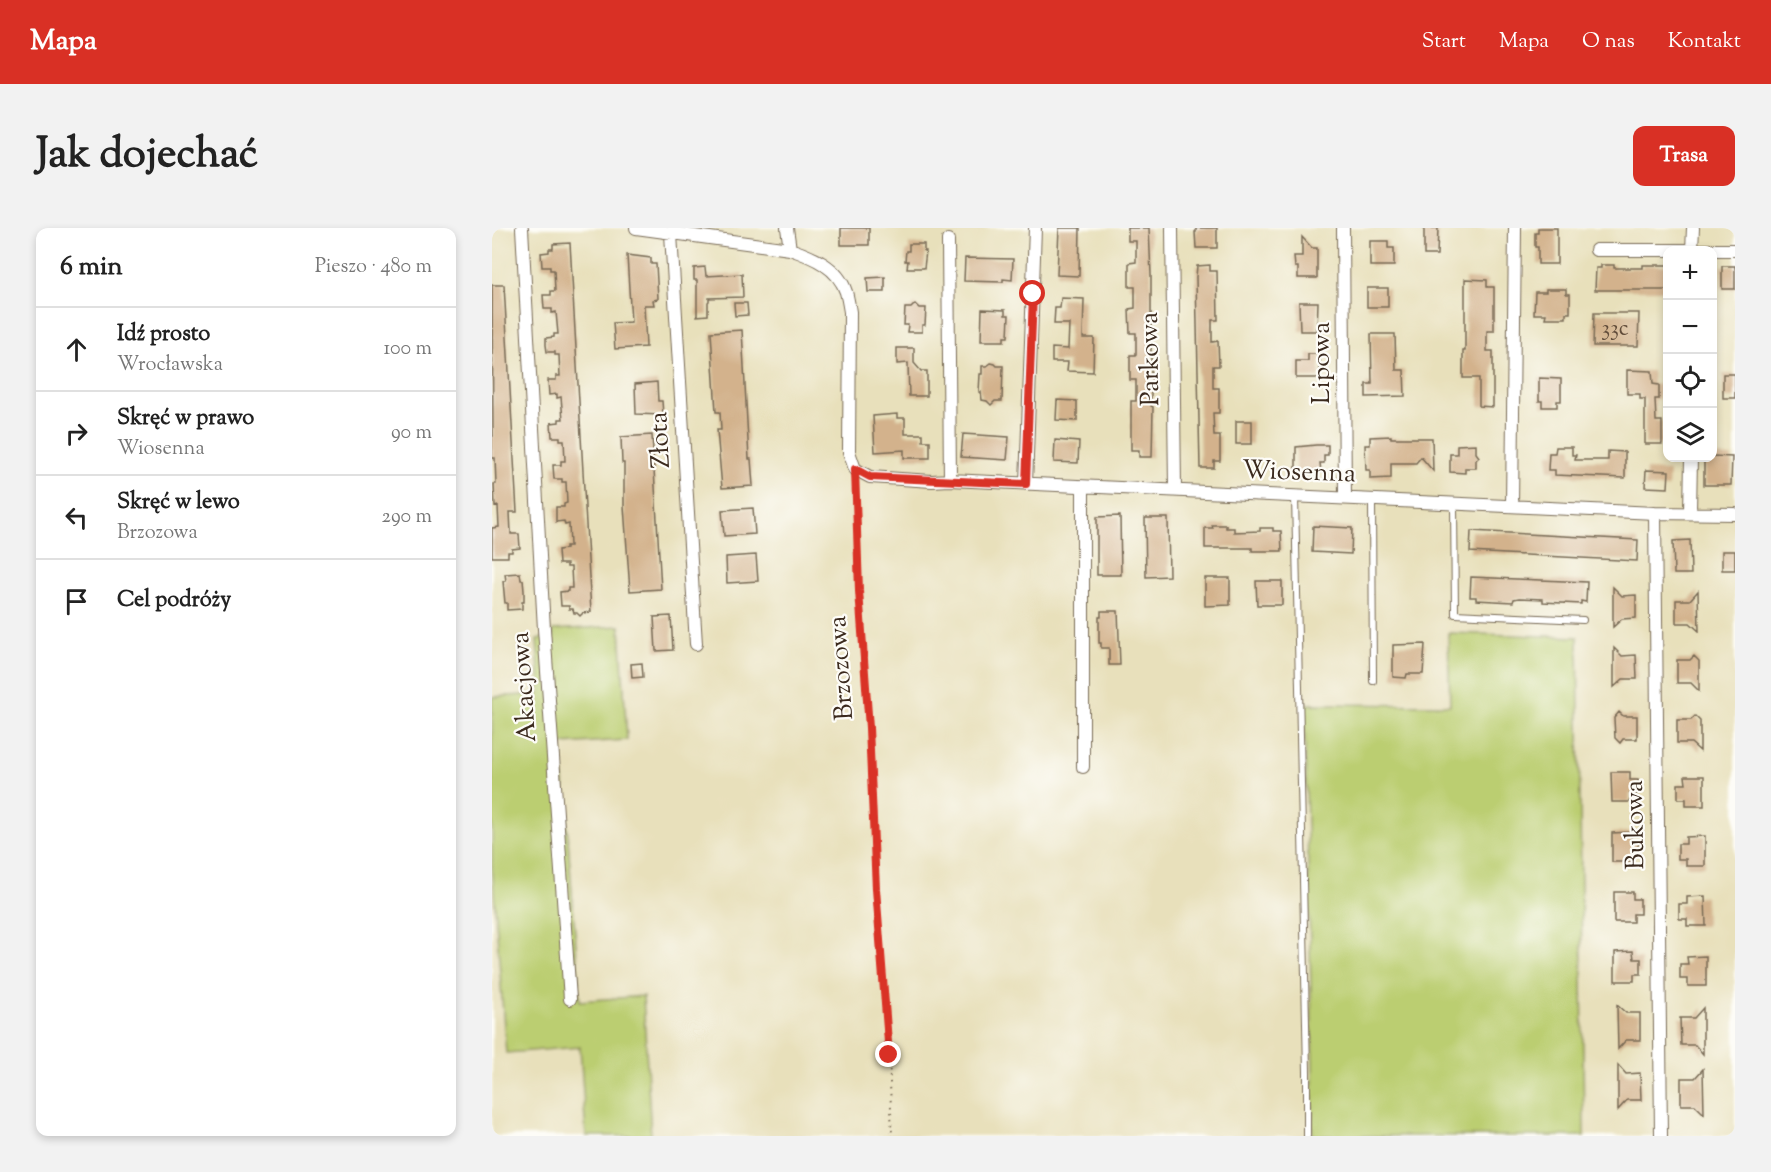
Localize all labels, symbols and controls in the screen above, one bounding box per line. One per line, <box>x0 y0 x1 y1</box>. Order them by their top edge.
text: Mapa <box>30 22 97 62</box>
text: Start <box>1422 27 1466 57</box>
text: Mapa <box>1499 27 1549 57</box>
text: O nas <box>1582 27 1635 57</box>
text: Kontakt <box>1668 27 1741 57</box>
text: Jak dojechać <box>36 126 258 186</box>
button: Trasa <box>1633 126 1735 186</box>
map controls <box>1663 246 1717 462</box>
button: + <box>1663 246 1717 300</box>
text: 6 min <box>60 249 123 286</box>
text: Pieszo · 480 m <box>315 253 432 282</box>
route start <box>1019 280 1045 306</box>
button: − <box>1663 300 1717 354</box>
street label: Parkowa <box>1132 312 1170 406</box>
house number: 33c <box>1601 314 1629 346</box>
text: Idź prosto <box>117 319 210 351</box>
street label: Lipowa <box>1304 322 1341 404</box>
icon: ahead <box>60 333 93 366</box>
text: 100 m <box>383 335 432 364</box>
text: Wrocławska <box>117 351 223 380</box>
button: locate <box>1663 354 1717 408</box>
text: Skręć w prawo <box>117 403 254 435</box>
button: layers <box>1663 408 1717 462</box>
street label: Złota <box>641 411 681 469</box>
icon: right <box>60 417 93 450</box>
text: 90 m <box>391 419 432 448</box>
text: Wiosenna <box>117 435 205 464</box>
street label: Wiosenna <box>1241 453 1357 493</box>
text: Skręć w lewo <box>117 487 240 519</box>
icon: left <box>60 501 93 534</box>
text: 290 m <box>382 503 432 532</box>
text: Brzozowa <box>117 519 198 548</box>
icon: arrive <box>60 585 93 618</box>
text: Cel podróży <box>117 585 231 617</box>
street label: Brzozowa <box>820 614 864 722</box>
street label: Akacjowa <box>503 631 547 743</box>
street label: Bukowa <box>1617 780 1655 870</box>
route end <box>875 1041 901 1067</box>

